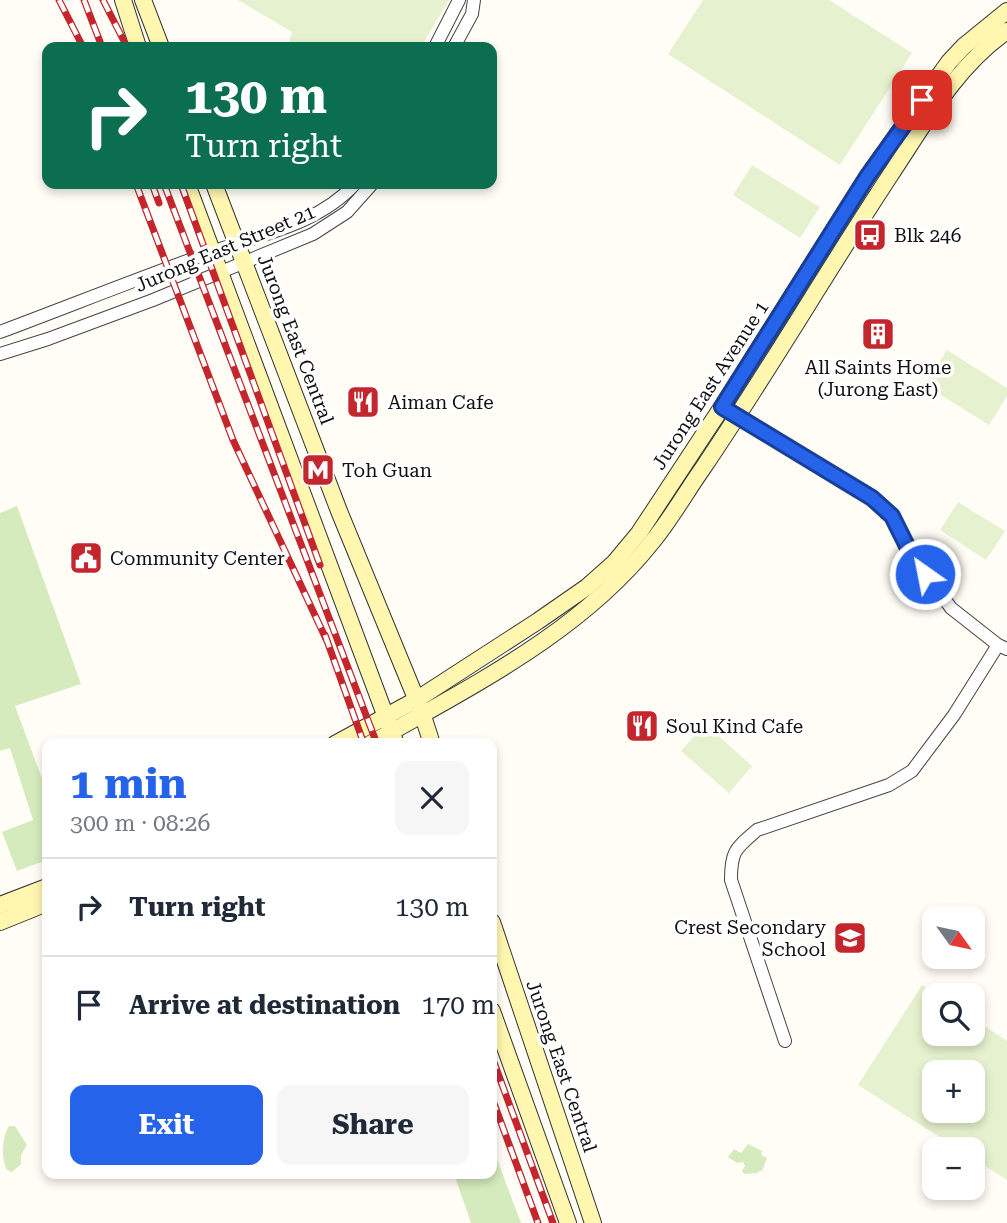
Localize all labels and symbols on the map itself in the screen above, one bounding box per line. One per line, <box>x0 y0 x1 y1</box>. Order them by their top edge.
pin <box>892 70 952 130</box>
street label: Jurong East Street 21 <box>132 200 319 297</box>
bus stop icon: Blk 246 <box>851 216 889 254</box>
place label: Blk 246 <box>894 224 961 247</box>
street label: Jurong East Central <box>253 251 339 428</box>
street label: Jurong East Avenue 1 <box>647 297 774 474</box>
building icon: All Saints Home (Jurong East) <box>859 315 897 353</box>
place label: All Saints Home (Jurong East) <box>805 356 951 401</box>
restaurant icon: Aiman Cafe <box>344 383 382 421</box>
place label: Aiman Cafe <box>388 391 494 414</box>
metro station icon: Toh Guan <box>299 451 337 489</box>
place label: Toh Guan <box>342 459 432 482</box>
position arrow <box>888 537 962 611</box>
public building icon: Community Center <box>67 539 105 577</box>
place label: Community Center <box>110 547 285 570</box>
restaurant icon: Soul Kind Cafe <box>623 707 661 745</box>
place label: Soul Kind Cafe <box>666 715 803 738</box>
north arrow <box>922 906 985 970</box>
place label: Crest Secondary School <box>674 916 827 961</box>
school or university icon: Crest Secondary School <box>831 919 869 957</box>
street label: Jurong East Central <box>521 977 602 1155</box>

